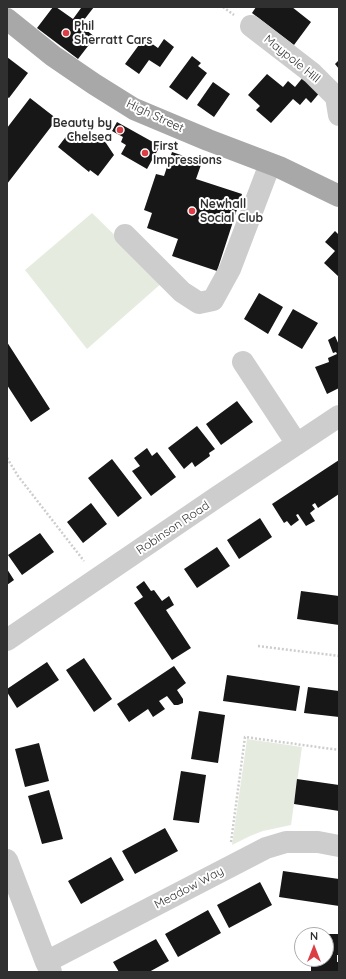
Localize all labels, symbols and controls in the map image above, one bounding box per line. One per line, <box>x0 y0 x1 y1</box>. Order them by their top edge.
place label: Phil Sherratt Cars <box>74 19 152 47</box>
marker: Phil Sherratt Cars <box>61 28 71 38</box>
street label: Maypole Hill <box>261 32 323 86</box>
street label: High Street <box>124 96 186 136</box>
place label: Beauty by Chelsea <box>53 116 112 144</box>
marker: Beauty by Chelsea <box>115 125 125 135</box>
place label: First Impressions <box>153 139 222 167</box>
marker: First Impressions <box>140 148 150 158</box>
place label: Newhall Social Club <box>200 197 263 225</box>
marker: Newhall Social Club <box>187 206 197 216</box>
street label: Robinson Road <box>134 498 212 558</box>
street label: Meadow Way <box>152 864 226 912</box>
north arrow <box>294 927 334 967</box>
text: N <box>310 929 318 943</box>

